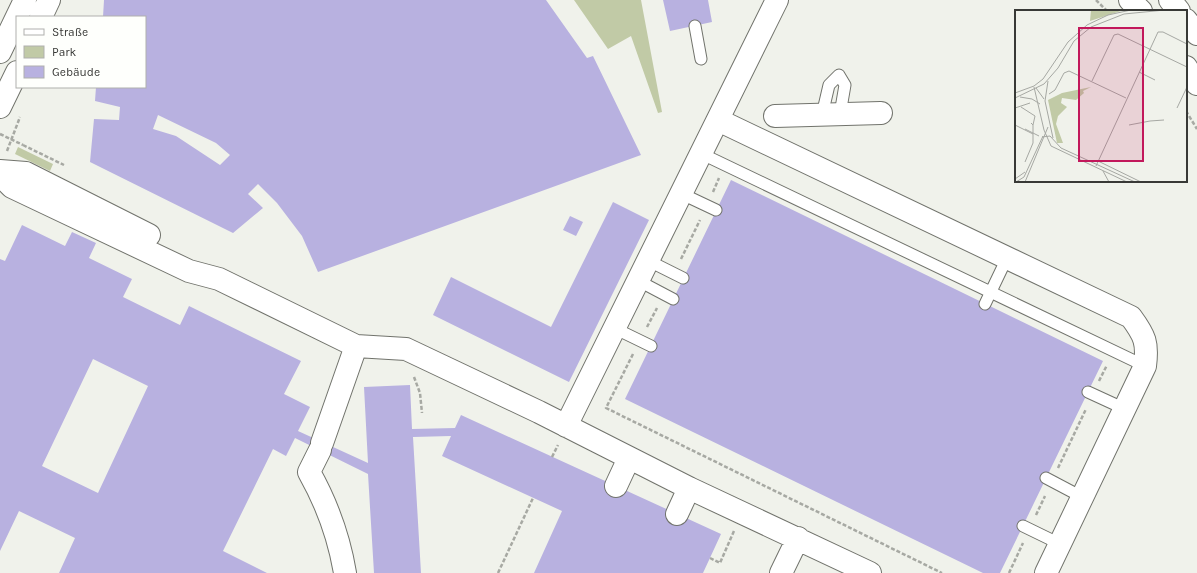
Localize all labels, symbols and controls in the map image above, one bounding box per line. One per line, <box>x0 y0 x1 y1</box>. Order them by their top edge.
inset map <box>1015 10 1187 182</box>
legend <box>16 16 146 88</box>
text: Straße <box>52 25 88 39</box>
text: Park <box>52 45 77 59</box>
text: Gebäude <box>52 65 100 79</box>

